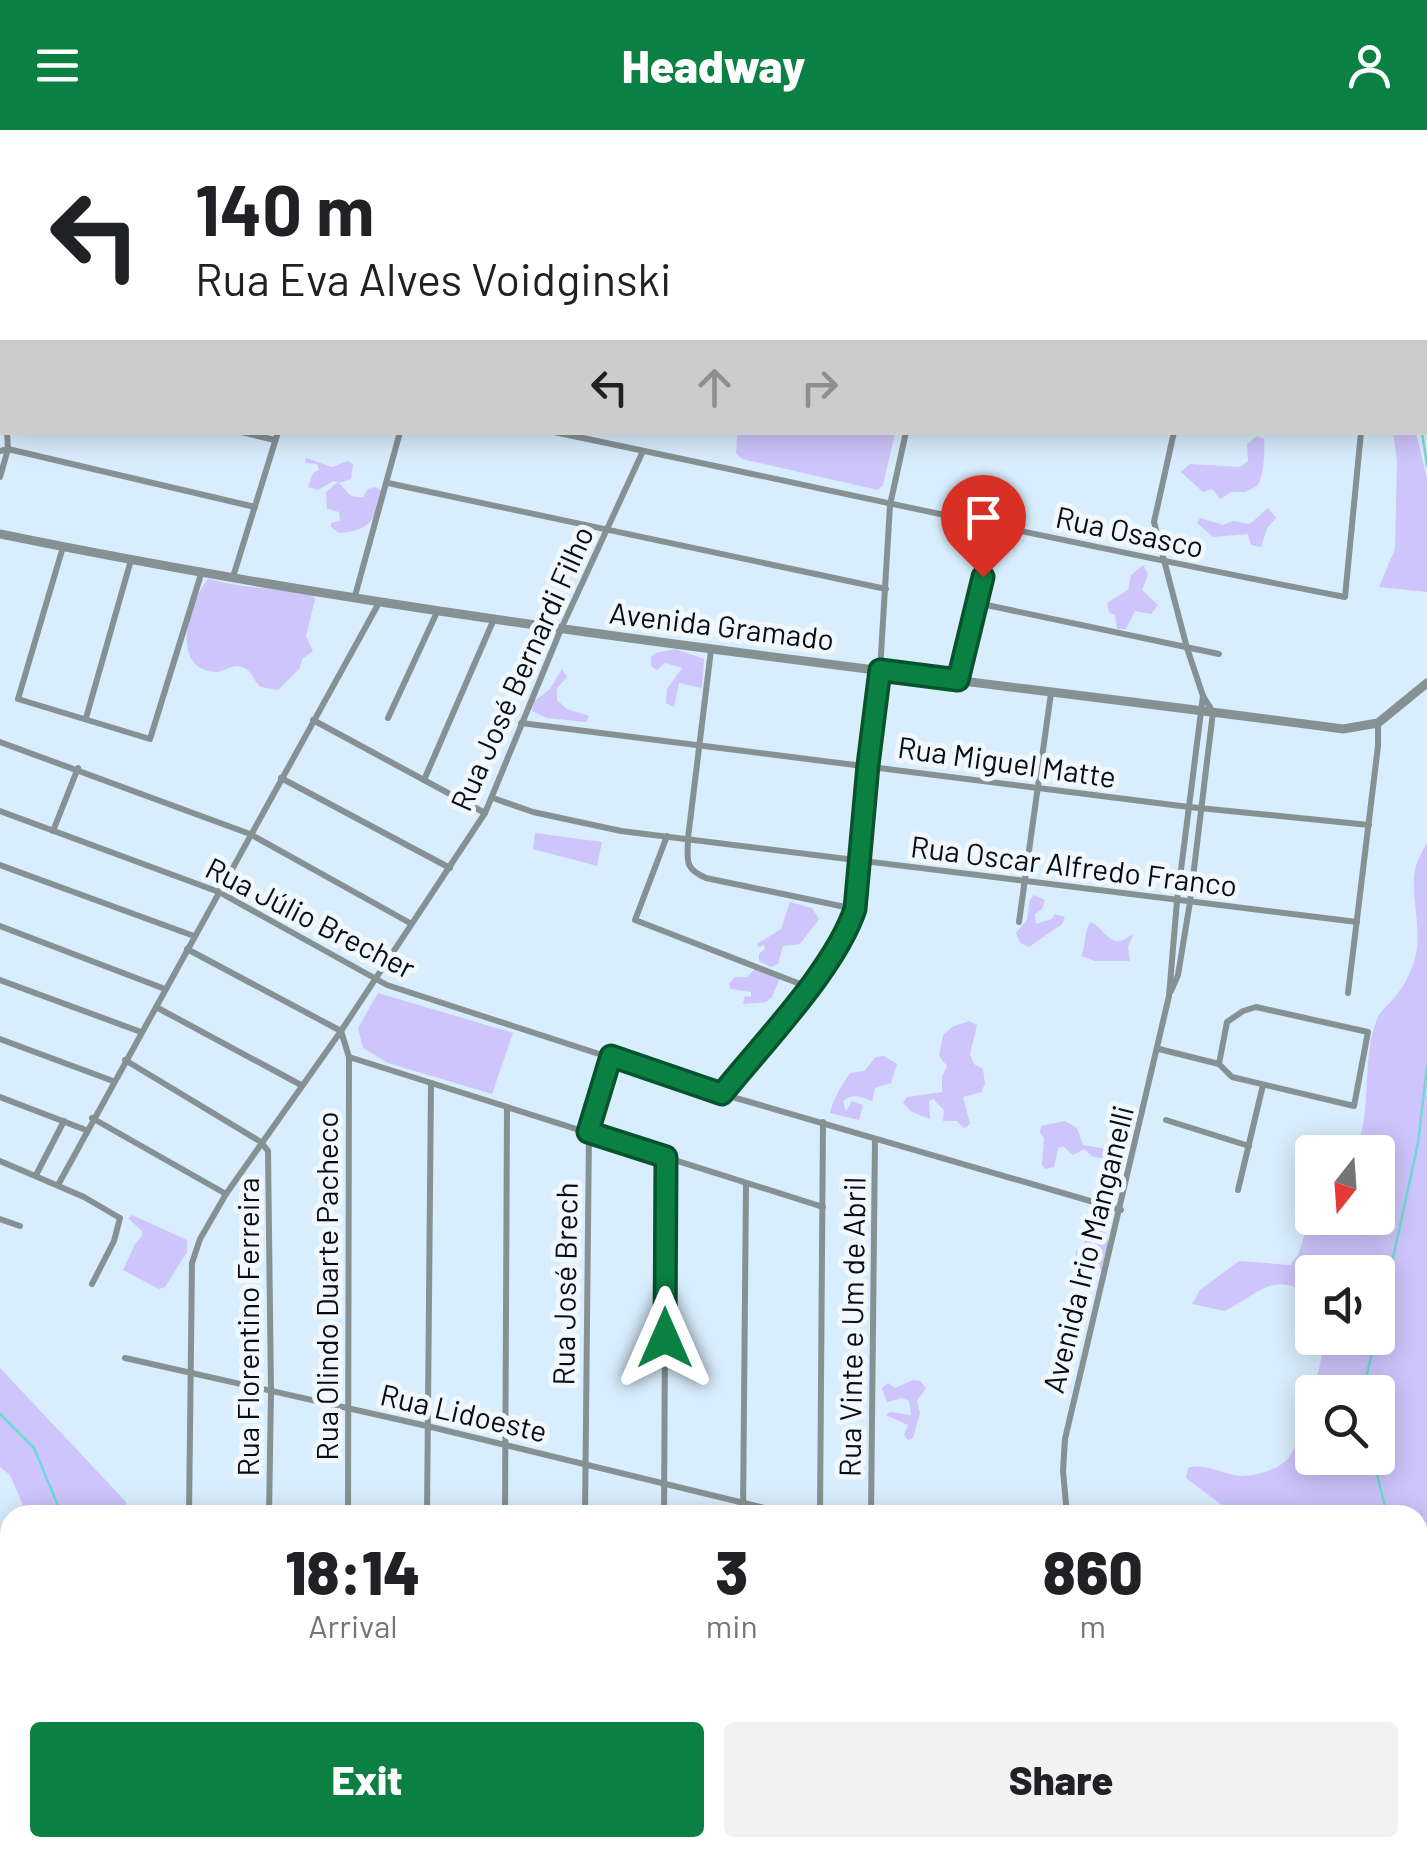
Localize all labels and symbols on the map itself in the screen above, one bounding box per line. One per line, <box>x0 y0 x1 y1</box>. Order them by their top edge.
pin <box>941 475 1026 578</box>
street label: Rua Osasco <box>1053 498 1207 564</box>
street label: Rua José Bernardi Filho <box>442 520 600 816</box>
street label: Avenida Gramado <box>608 593 836 657</box>
street label: Rua Miguel Matte <box>896 728 1118 794</box>
street label: Rua Oscar Alfredo Franco <box>909 827 1239 903</box>
street label: Rua Júlio Brecher <box>200 849 422 985</box>
street label: Avenida Irio Manganelli <box>1034 1101 1140 1397</box>
street label: Rua Olindo Duarte Pacheco <box>308 1111 344 1461</box>
north arrow <box>1295 1135 1395 1235</box>
street label: Rua Florentino Ferreira <box>229 1177 265 1477</box>
street label: Rua Vinte e Um de Abril <box>830 1177 872 1477</box>
street label: Rua José Brech <box>544 1182 584 1386</box>
position arrow <box>613 1286 717 1390</box>
street label: Rua Lidoeste <box>377 1375 551 1449</box>

